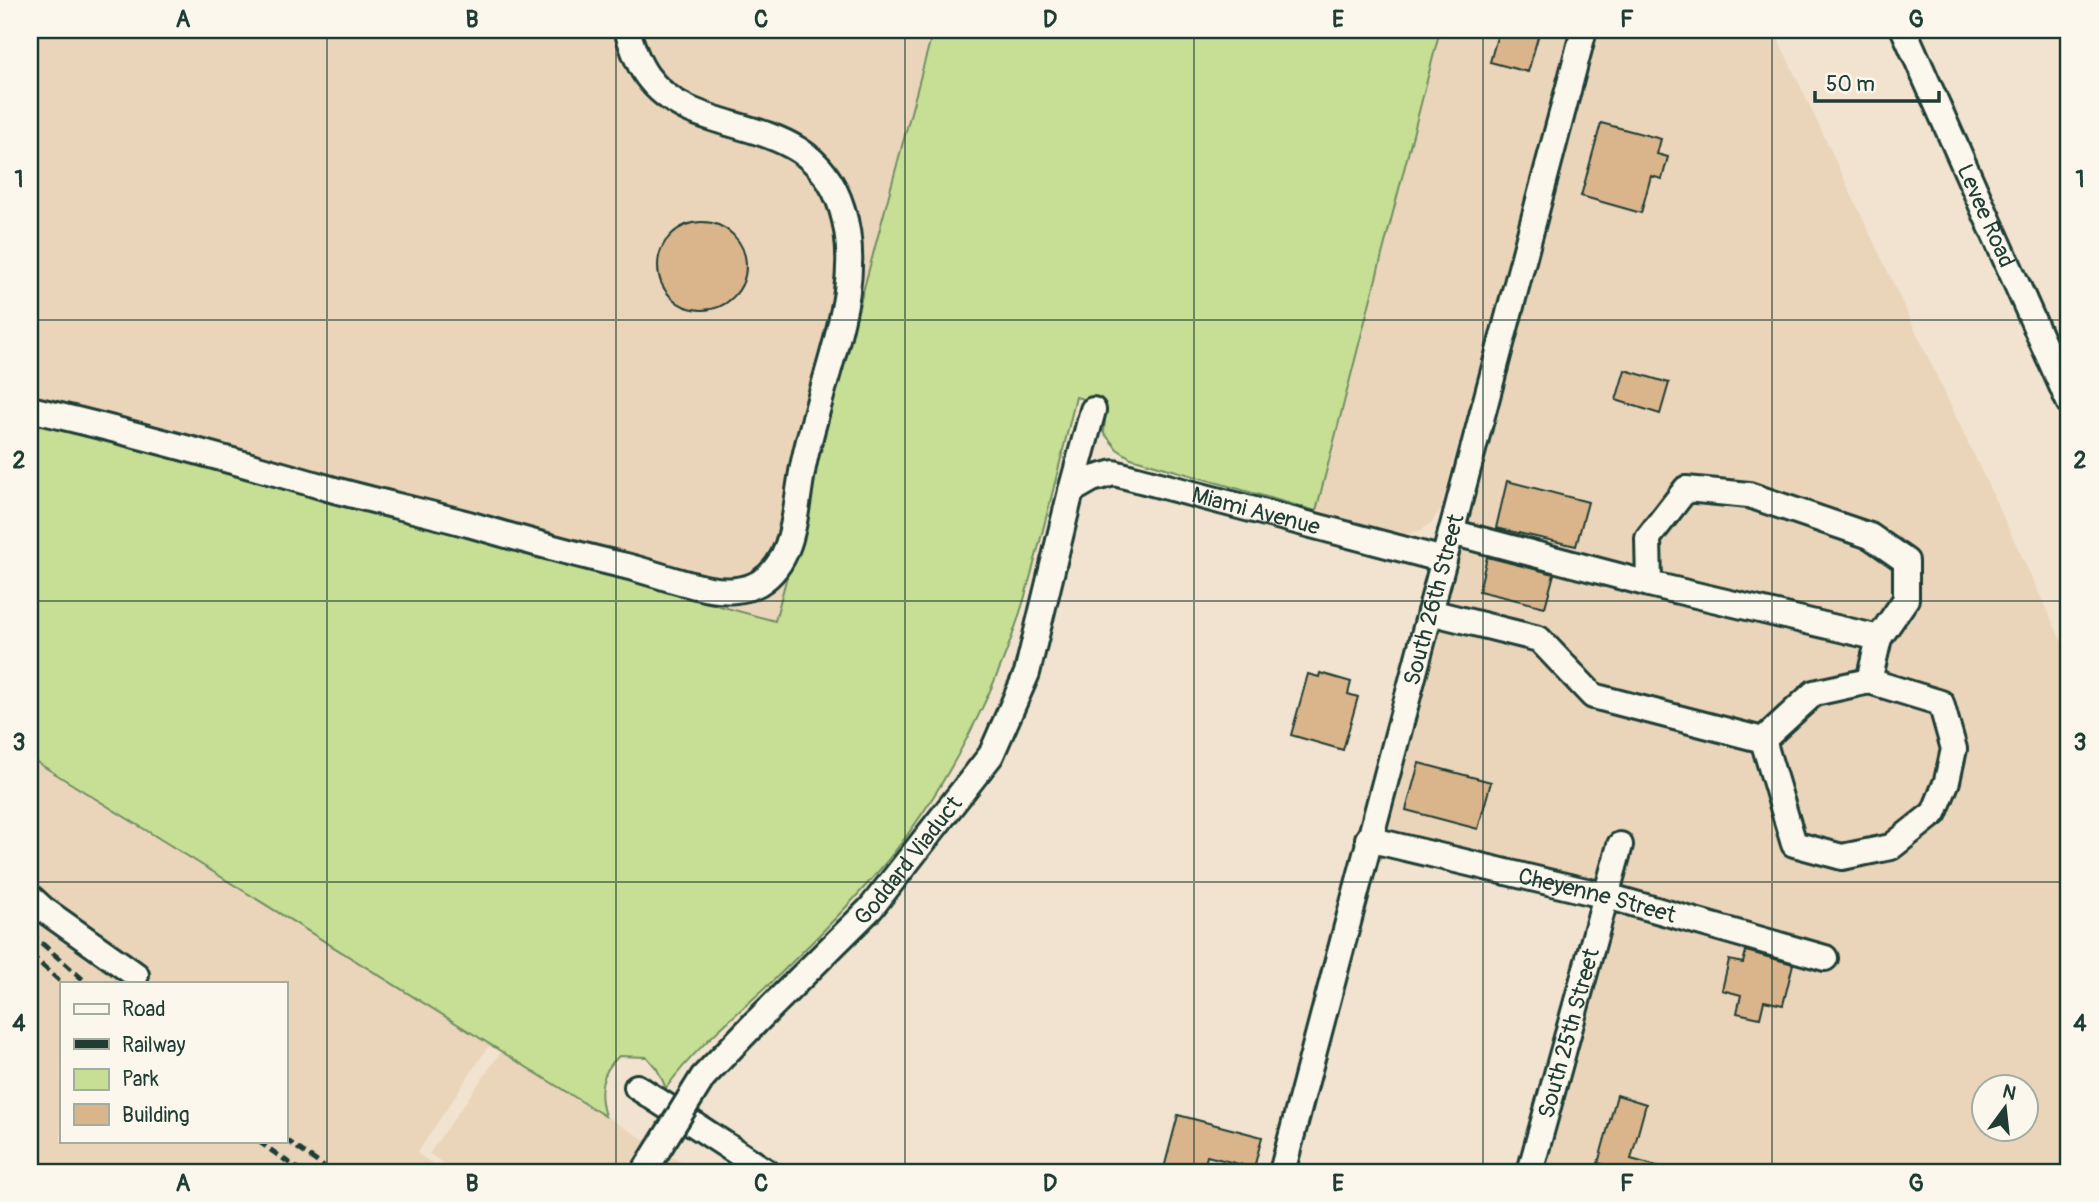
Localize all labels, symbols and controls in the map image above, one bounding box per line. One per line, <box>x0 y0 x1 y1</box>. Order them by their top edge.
text: A <box>176 5 191 34</box>
text: B <box>465 5 479 34</box>
text: C <box>754 5 768 34</box>
text: D <box>1043 5 1057 34</box>
text: E <box>1332 5 1344 34</box>
text: F <box>1620 5 1634 34</box>
text: G <box>1908 5 1924 34</box>
scale bar <box>1815 60 1940 104</box>
text: 50 m <box>1826 71 1875 98</box>
street label: Levee Road <box>1951 159 2022 272</box>
text: 1 <box>15 165 24 194</box>
text: 1 <box>2076 165 2085 194</box>
text: 2 <box>13 446 26 475</box>
text: 2 <box>2074 446 2087 475</box>
street label: Miami Avenue <box>1189 480 1324 541</box>
street label: South 26th Street <box>1397 510 1470 689</box>
text: 3 <box>13 728 25 757</box>
text: 3 <box>2074 728 2086 757</box>
street label: Goddard Viaduct <box>848 789 968 931</box>
street label: Cheyenne Street <box>1516 861 1680 930</box>
street label: South 25th Street <box>1531 944 1606 1122</box>
legend <box>60 982 287 1142</box>
text: Road <box>122 996 166 1023</box>
text: 4 <box>12 1009 26 1038</box>
text: 4 <box>2073 1009 2087 1038</box>
text: Railway <box>122 1032 186 1059</box>
text: Park <box>122 1066 159 1093</box>
north arrow <box>1969 1072 2039 1142</box>
text: N <box>2000 1079 2019 1106</box>
text: Building <box>122 1102 189 1129</box>
text: A <box>176 1169 191 1198</box>
text: B <box>465 1169 479 1198</box>
text: C <box>754 1169 768 1198</box>
text: D <box>1043 1169 1057 1198</box>
text: E <box>1332 1169 1344 1198</box>
text: F <box>1620 1169 1634 1198</box>
text: G <box>1908 1169 1924 1198</box>

